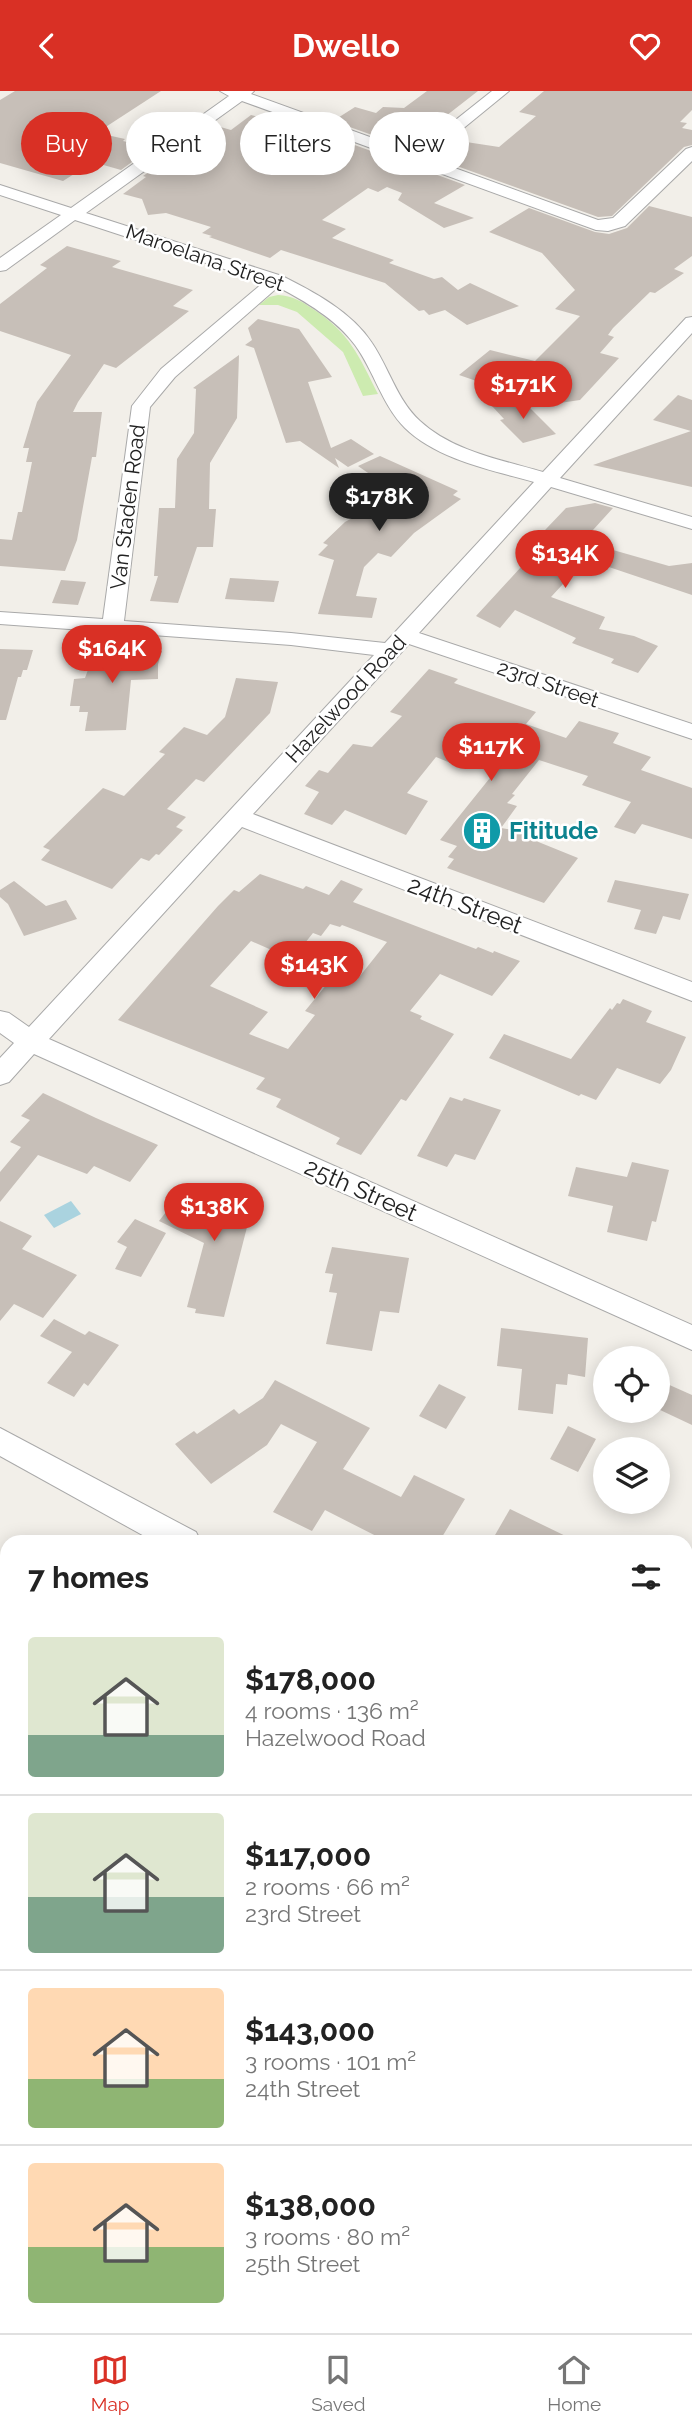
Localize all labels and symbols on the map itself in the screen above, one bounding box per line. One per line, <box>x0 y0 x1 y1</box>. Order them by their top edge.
street label: Maroelana Street <box>123 219 288 296</box>
pin: $171K <box>474 361 572 421</box>
street label: Van Staden Road <box>105 423 150 591</box>
pin: $178K <box>330 473 428 533</box>
pin: $134K <box>516 531 614 590</box>
pin: $164K <box>63 625 161 685</box>
street label: Hazelwood Road <box>280 630 411 768</box>
street label: 23rd Street <box>494 654 602 713</box>
pin: $117K <box>442 723 540 783</box>
building icon: Fititude <box>461 810 503 852</box>
place label: Fititude <box>509 816 598 845</box>
street label: 24th Street <box>404 869 527 940</box>
pin: $143K <box>265 941 363 1001</box>
street label: 25th Street <box>300 1152 422 1227</box>
pin: $138K <box>165 1183 263 1243</box>

